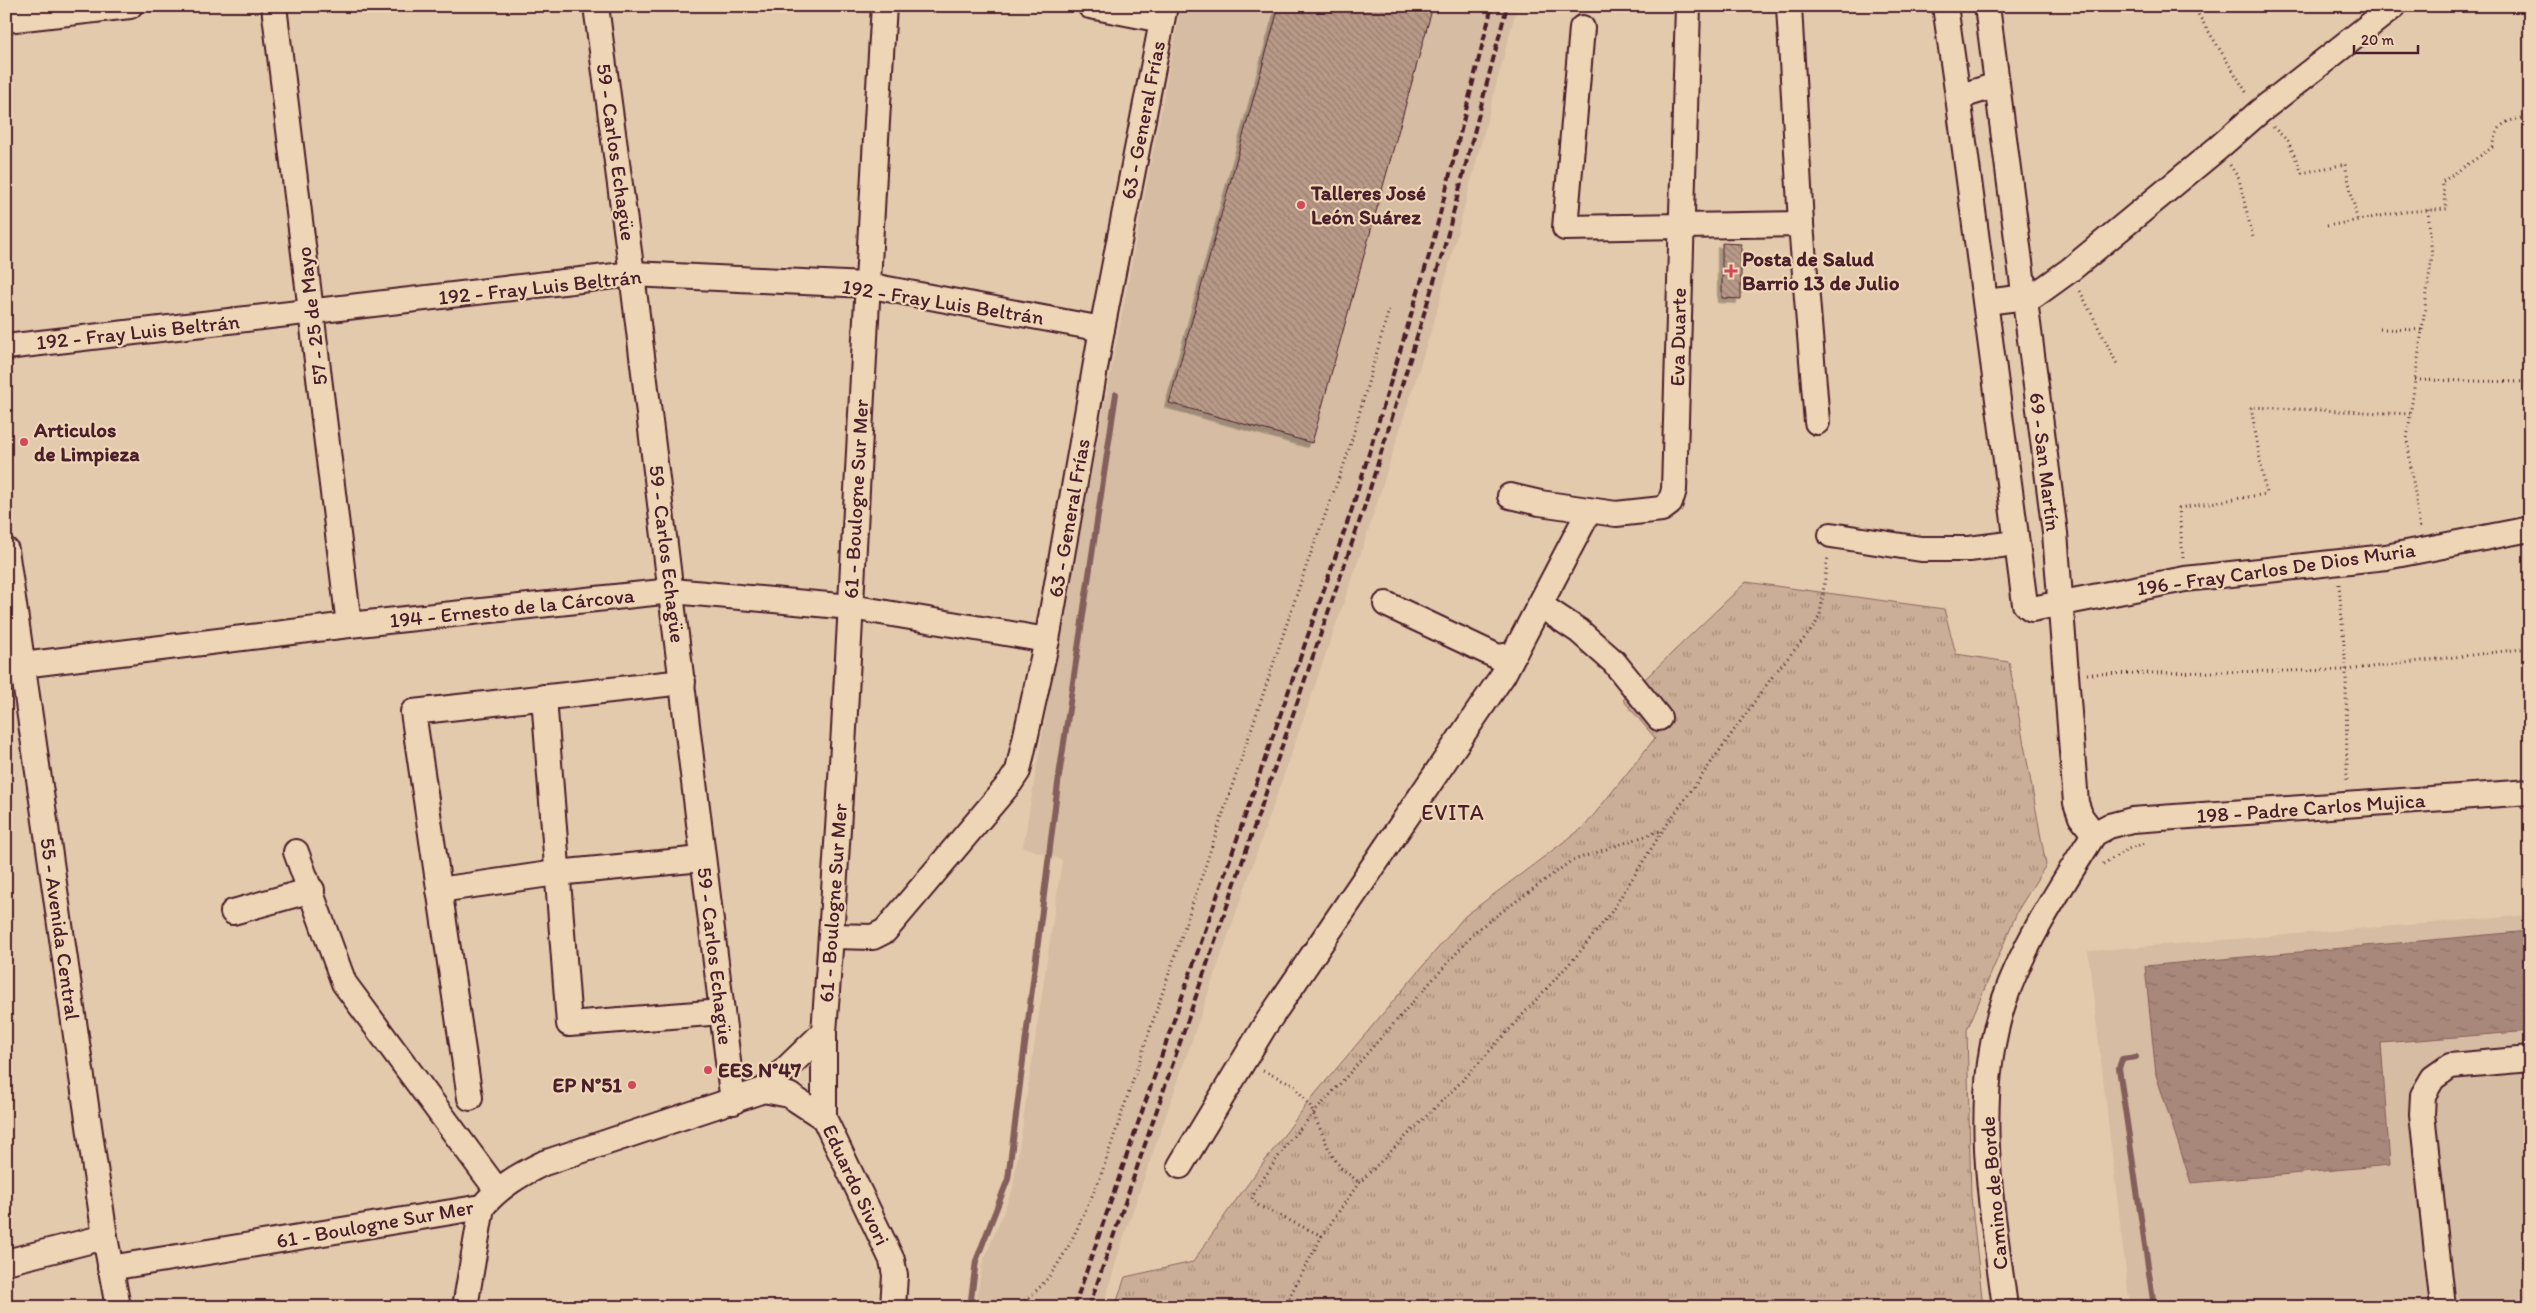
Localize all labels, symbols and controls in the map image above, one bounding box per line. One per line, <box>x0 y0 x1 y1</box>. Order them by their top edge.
scale bar <box>2354 22 2417 54</box>
text: 20 m <box>2361 31 2395 49</box>
street label: 63 - General Frías <box>1115 39 1170 201</box>
street label: 59 - Carlos Echagüe <box>592 62 641 242</box>
place label: Talleres José León Suárez <box>1310 180 1426 229</box>
marker: Talleres José León Suárez <box>1295 199 1307 211</box>
street label: 57 - 25 de Mayo <box>291 245 332 387</box>
place label: Posta de Salud Barrio 13 de Julio <box>1742 246 1900 295</box>
street label: 192 - Fray Luis Beltrán <box>437 263 643 310</box>
marker: Posta de Salud Barrio 13 de Julio <box>1724 264 1738 278</box>
street label: 192 - Fray Luis Beltrán <box>840 273 1046 330</box>
street label: Eva Duarte <box>1664 287 1691 387</box>
street label: 192 - Fray Luis Beltrán <box>35 308 241 355</box>
street label: 69 - San Martín <box>2025 391 2066 533</box>
street label: 61 - Boulogne Sur Mer <box>838 399 873 599</box>
place label: Articulos de Limpieza <box>33 417 140 467</box>
marker: Articulos de Limpieza <box>18 436 30 448</box>
street label: 63 - General Frías <box>1042 437 1095 599</box>
street label: 59 - Carlos Echagüe <box>644 464 691 644</box>
street label: 196 - Fray Carlos De Dios Muria <box>2135 537 2417 600</box>
street label: 194 - Ernesto de la Cárcova <box>388 582 636 633</box>
street label: 198 - Padre Carlos Mujica <box>2196 787 2426 828</box>
district label: EVITA <box>1421 799 1485 826</box>
street label: 61 - Boulogne Sur Mer <box>813 802 852 1003</box>
street label: 55 - Avenida Central <box>35 836 86 1022</box>
street label: 59 - Carlos Echagüe <box>692 866 739 1046</box>
place label: EES N°47 <box>718 1057 802 1082</box>
marker: EES N°47 <box>702 1064 714 1076</box>
place label: EP N°51 <box>553 1072 622 1097</box>
marker: EP N°51 <box>626 1079 638 1091</box>
street label: Camino de Borde <box>1974 1115 2013 1271</box>
street label: Eduardo Sivori <box>818 1120 895 1249</box>
street label: 61 - Boulogne Sur Mer <box>274 1194 476 1253</box>

